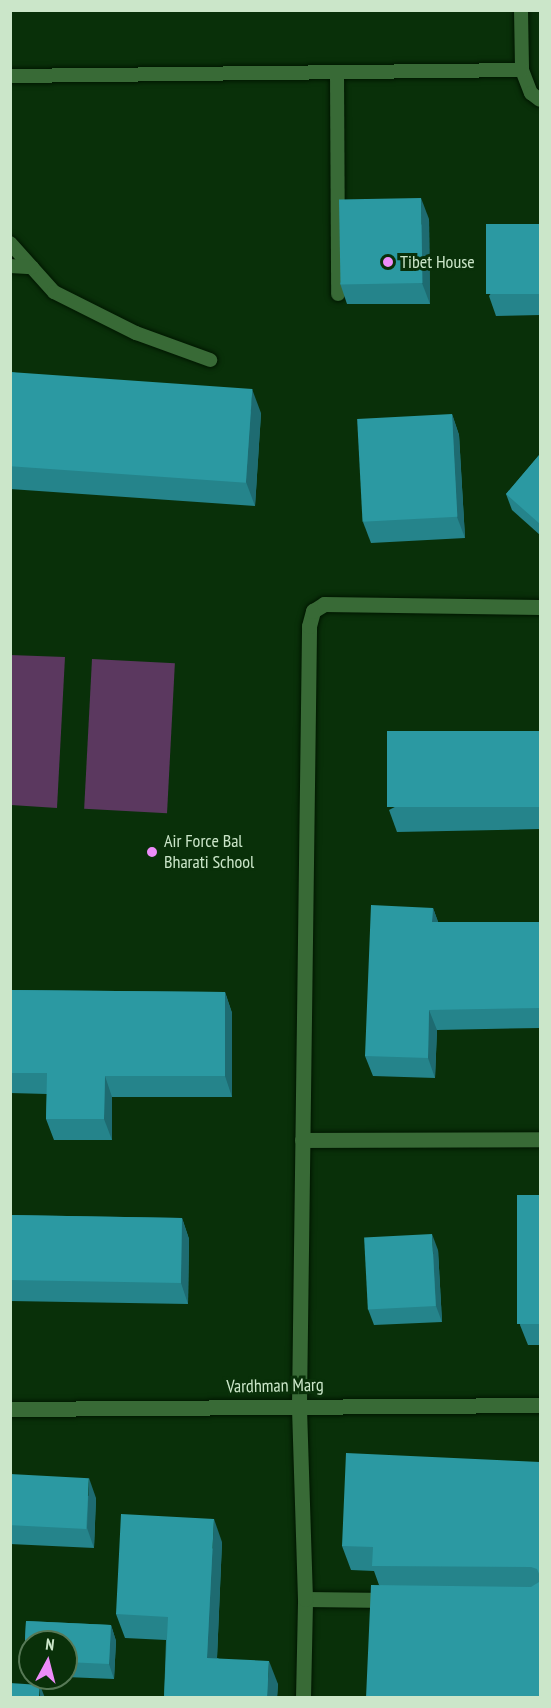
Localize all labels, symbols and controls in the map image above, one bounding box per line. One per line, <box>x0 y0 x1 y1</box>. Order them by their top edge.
place label: Tibet House <box>400 251 475 273</box>
marker: Tibet House <box>381 255 395 269</box>
place label: Air Force Bal Bharati School <box>164 831 254 874</box>
marker: Air Force Bal Bharati School <box>145 845 159 859</box>
street label: Vardhman Marg <box>226 1374 324 1398</box>
north arrow <box>18 1630 78 1690</box>
text: N <box>44 1634 55 1655</box>

